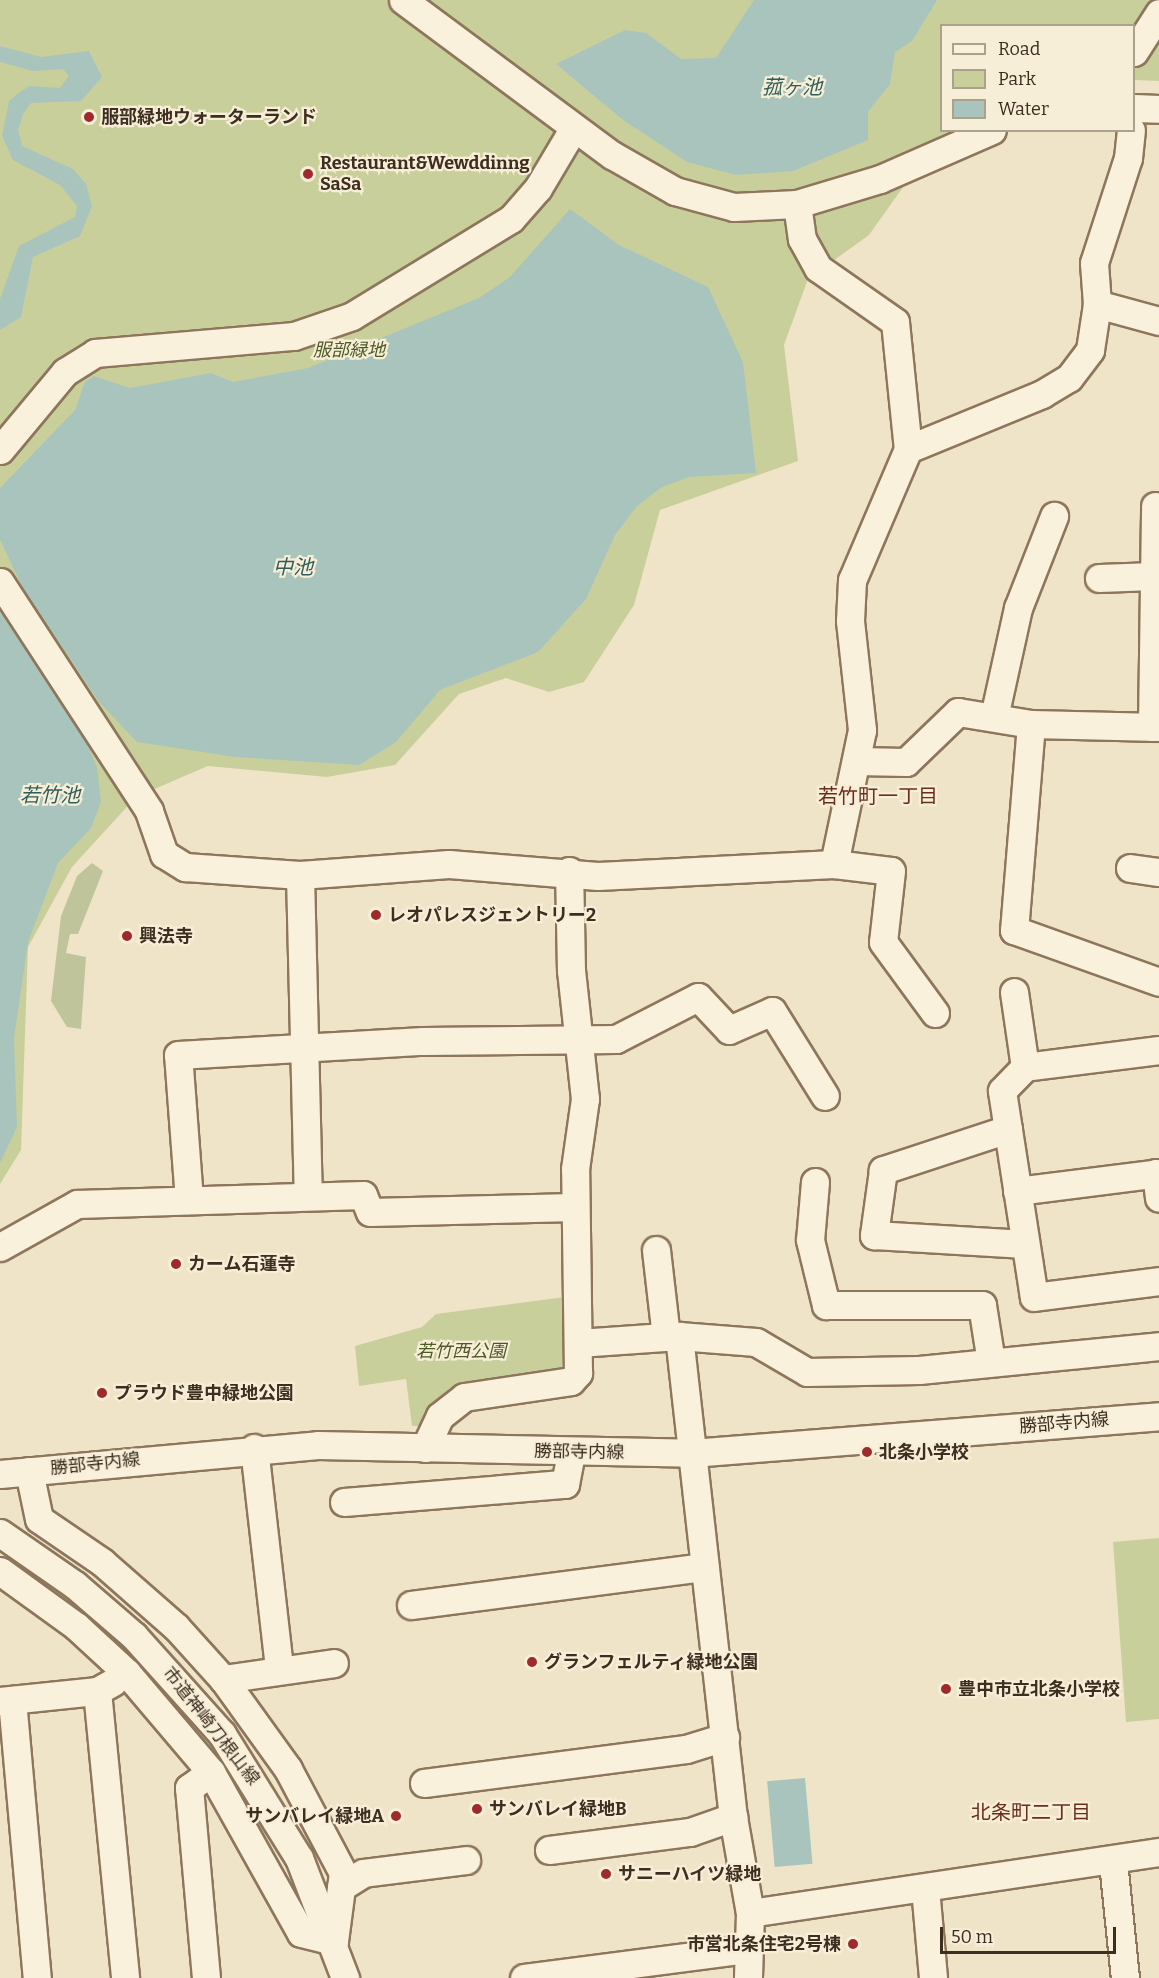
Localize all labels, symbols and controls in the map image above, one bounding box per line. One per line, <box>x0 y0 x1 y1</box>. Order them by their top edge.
legend <box>940 24 1135 132</box>
text: Road <box>998 38 1040 60</box>
text: Park <box>998 68 1036 90</box>
water label: 菰ヶ池 <box>762 75 822 99</box>
text: Water <box>998 98 1049 120</box>
place label: 服部緑地ウォーターランド <box>101 106 317 128</box>
marker: 服部緑地ウォーターランド <box>82 110 96 124</box>
place label: Restaurant&Wewddinng SaSa <box>320 153 530 195</box>
marker: Restaurant&Wewddinng SaSa <box>301 167 315 181</box>
park label: 服部緑地 <box>313 339 385 361</box>
water label: 中池 <box>273 555 313 579</box>
water label: 若竹池 <box>20 783 80 807</box>
district label: 若竹町一丁目 <box>818 784 938 808</box>
place label: レオパレスジェントリー2 <box>388 904 596 926</box>
marker: レオパレスジェントリー2 <box>369 908 383 922</box>
place label: 興法寺 <box>139 925 193 947</box>
marker: 興法寺 <box>120 929 134 943</box>
place label: カーム石蓮寺 <box>188 1253 296 1275</box>
marker: カーム石蓮寺 <box>169 1257 183 1271</box>
park label: 若竹西公園 <box>416 1340 506 1362</box>
place label: プラウド豊中緑地公園 <box>114 1382 294 1404</box>
marker: プラウド豊中緑地公園 <box>95 1386 109 1400</box>
street label: 勝部寺内線 <box>1018 1408 1110 1438</box>
street label: 勝部寺内線 <box>534 1440 624 1464</box>
place label: 北条小学校 <box>879 1441 969 1463</box>
marker: 北条小学校 <box>860 1445 874 1459</box>
street label: 勝部寺内線 <box>49 1449 141 1479</box>
place label: グランフェルティ緑地公園 <box>544 1651 760 1673</box>
marker: グランフェルティ緑地公園 <box>525 1655 539 1669</box>
street label: 市道神崎刀根山線 <box>158 1663 264 1789</box>
place label: 豊中市立北条小学校 <box>958 1678 1120 1700</box>
marker: 豊中市立北条小学校 <box>939 1682 953 1696</box>
place label: サンバレイ緑地B <box>489 1798 627 1820</box>
district label: 北条町二丁目 <box>971 1800 1091 1824</box>
marker: サンバレイ緑地B <box>470 1802 484 1816</box>
place label: サンバレイ緑地A <box>245 1805 384 1827</box>
marker: サンバレイ緑地A <box>389 1809 403 1823</box>
place label: サニーハイツ緑地 <box>618 1863 762 1885</box>
marker: サニーハイツ緑地 <box>599 1867 613 1881</box>
scale bar <box>943 1915 1118 1953</box>
text: 50 m <box>951 1926 993 1948</box>
place label: 市営北条住宅2号棟 <box>687 1933 841 1955</box>
marker: 市営北条住宅2号棟 <box>846 1937 860 1951</box>

